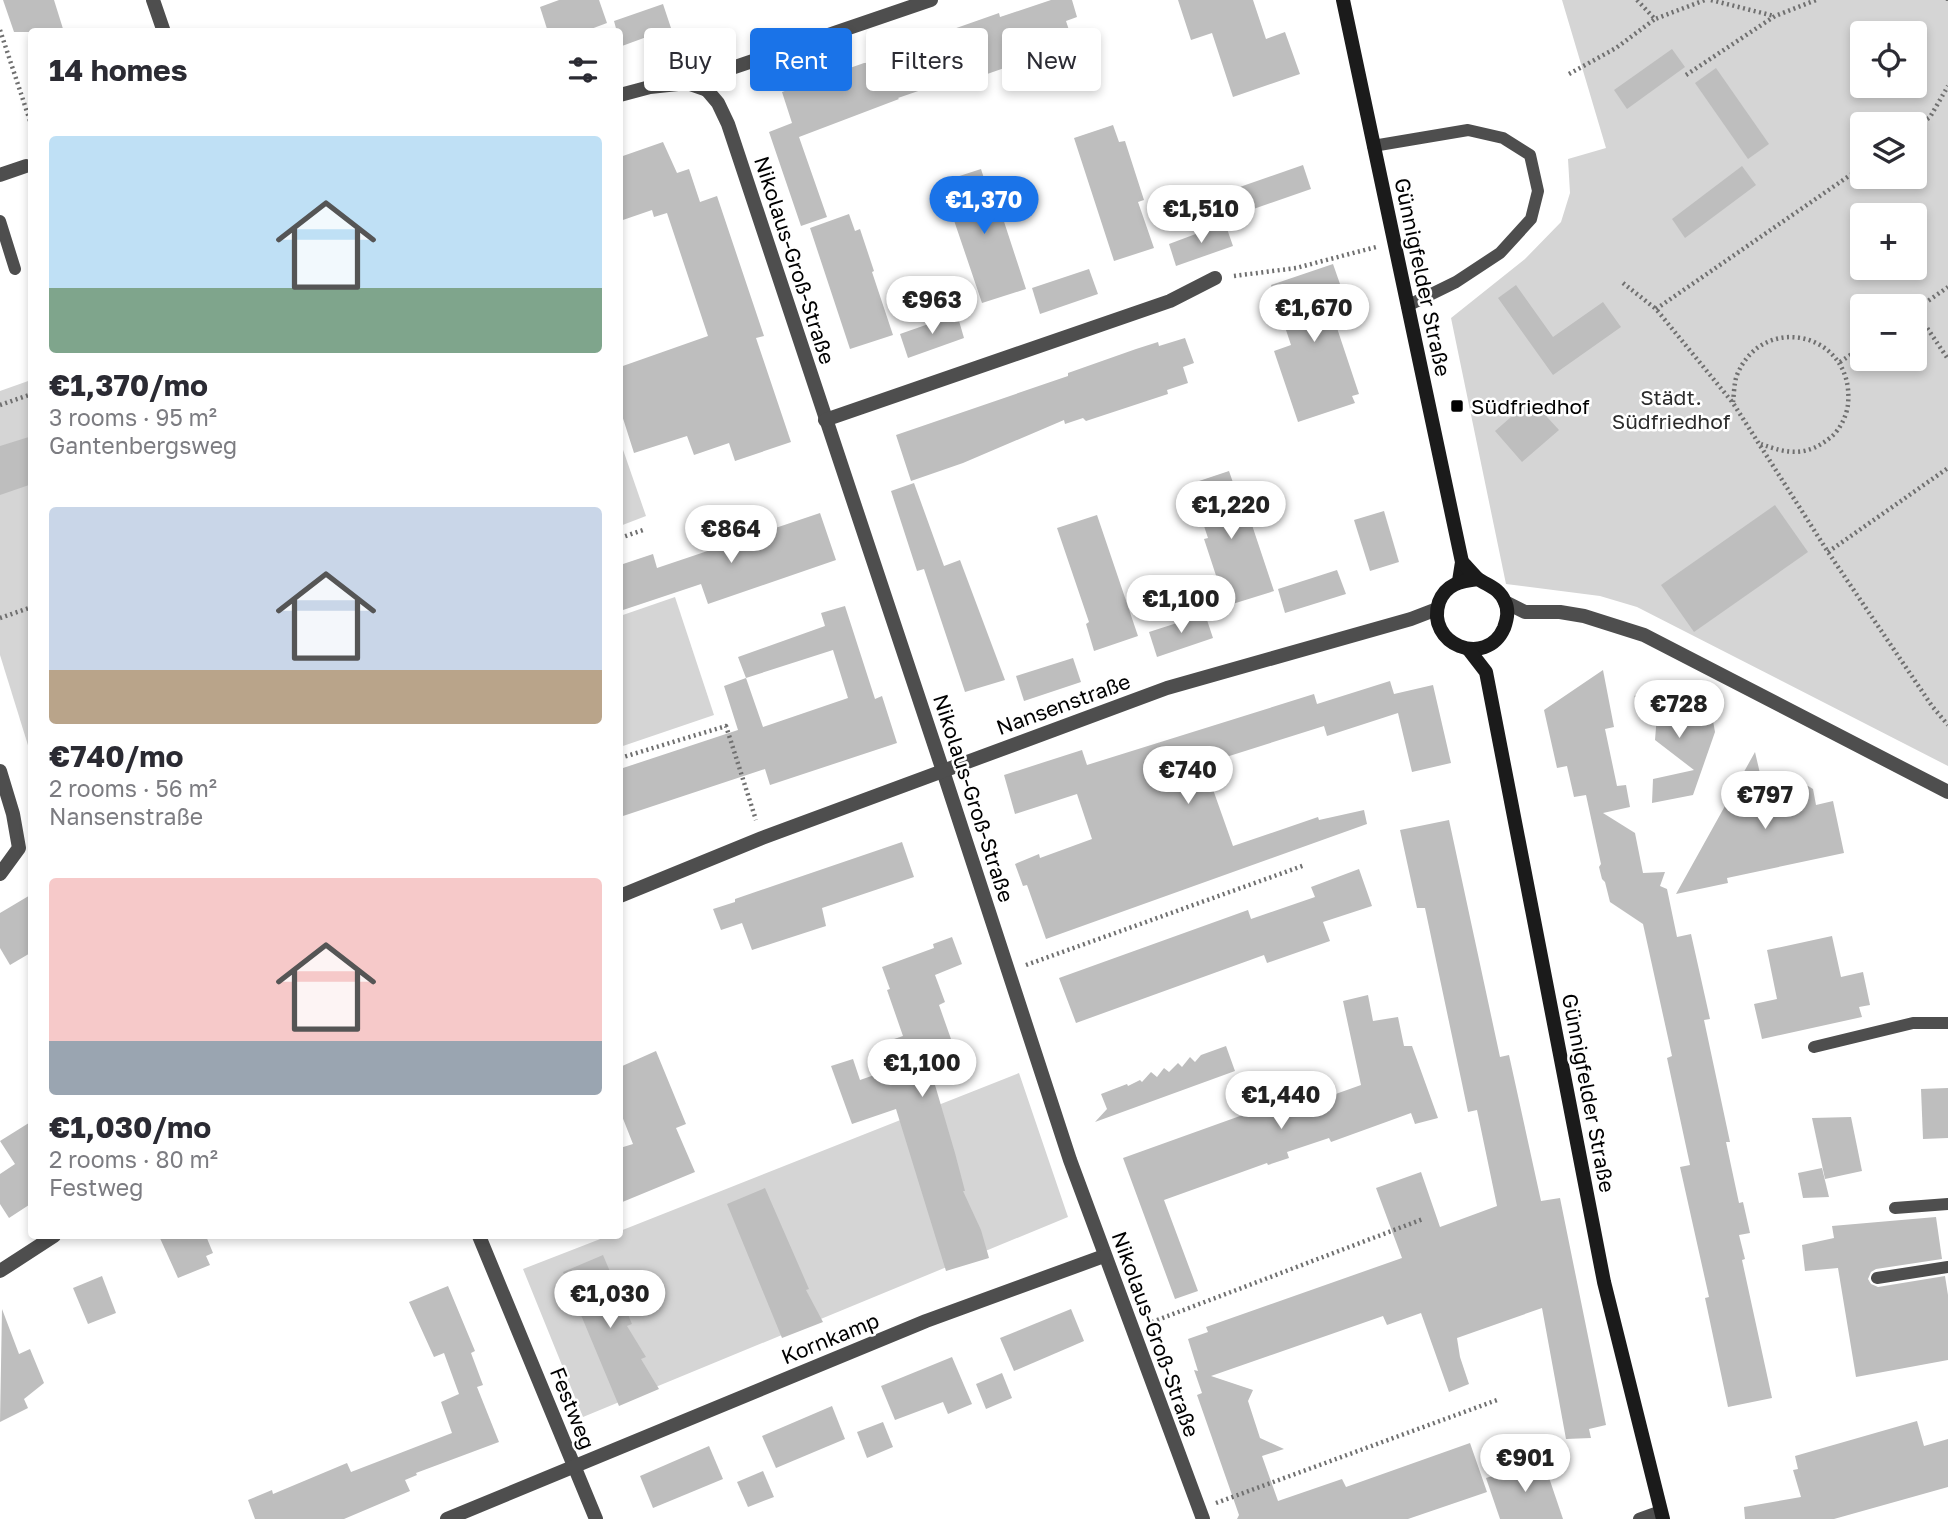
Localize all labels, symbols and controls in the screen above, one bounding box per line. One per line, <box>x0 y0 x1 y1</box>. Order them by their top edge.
map controls <box>1850 21 1927 371</box>
button: locate <box>1850 21 1927 98</box>
chip: Buy <box>644 28 736 91</box>
chip: Rent <box>750 28 852 91</box>
chip: Filters <box>866 28 988 91</box>
chip: New <box>1002 28 1101 91</box>
icon: filters <box>564 51 602 89</box>
text: 14 homes <box>49 52 188 88</box>
button: layers <box>1850 112 1927 189</box>
street label: Nikolaus-Groß-Straße <box>749 153 841 367</box>
street label: Günnigfelder Straße <box>1389 175 1457 379</box>
pin: €1,370 <box>927 176 1041 236</box>
icon: home <box>263 182 389 308</box>
text: €1,370 <box>946 185 1022 213</box>
pin: €1,510 <box>1144 186 1258 245</box>
text: €1,510 <box>1163 194 1239 222</box>
button: + <box>1850 203 1927 280</box>
pin: €963 <box>891 276 973 336</box>
pin: €1,670 <box>1257 284 1371 344</box>
text: €963 <box>902 285 962 313</box>
text: €1,670 <box>1275 293 1353 321</box>
button: − <box>1850 294 1927 371</box>
text: €1,370/mo <box>49 367 208 403</box>
park label: Städt. Südfriedhof <box>1612 384 1731 434</box>
place label: Südfriedhof <box>1471 393 1590 419</box>
marker: Südfriedhof <box>1449 398 1465 414</box>
text: 3 rooms · 95 m² <box>49 403 217 431</box>
text: Gantenbergsweg <box>49 431 237 459</box>
pin: €1,220 <box>1174 482 1288 541</box>
text: €1,220 <box>1192 490 1270 518</box>
pin: €864 <box>690 505 772 565</box>
text: €864 <box>701 514 761 542</box>
icon: home <box>263 553 389 679</box>
pin: €1,100 <box>1124 576 1238 635</box>
text: €1,100 <box>1142 584 1220 612</box>
street label: Nansenstraße <box>992 668 1134 740</box>
pin: €728 <box>1638 680 1720 740</box>
text: €728 <box>1650 689 1708 717</box>
street label: Nikolaus-Groß-Straße <box>928 691 1020 905</box>
text: €740/mo <box>49 738 183 774</box>
pin: €740 <box>1147 746 1229 806</box>
text: €740 <box>1159 755 1217 783</box>
pin: €797 <box>1724 772 1806 831</box>
text: 2 rooms · 56 m² <box>49 774 217 802</box>
text: €797 <box>1737 780 1793 808</box>
text: Nansenstraße <box>49 802 203 830</box>
icon: home <box>263 924 389 1050</box>
street label: Günnigfelder Straße <box>1557 991 1621 1195</box>
pin: €1,100 <box>865 1040 979 1099</box>
text: €1,100 <box>883 1048 961 1076</box>
pin: €1,440 <box>1224 1072 1338 1131</box>
text: €1,440 <box>1241 1080 1321 1108</box>
text: €1,030/mo <box>49 1109 211 1145</box>
text: 2 rooms · 80 m² <box>49 1145 218 1173</box>
text: Festweg <box>49 1173 143 1201</box>
street label: Nikolaus-Groß-Straße <box>1107 1228 1205 1440</box>
pin: €1,030 <box>553 1270 667 1330</box>
text: €1,030 <box>570 1279 650 1307</box>
street label: Kornkamp <box>777 1307 883 1369</box>
street label: Festweg <box>545 1363 601 1453</box>
pin: €901 <box>1484 1434 1566 1494</box>
text: €901 <box>1496 1443 1554 1471</box>

